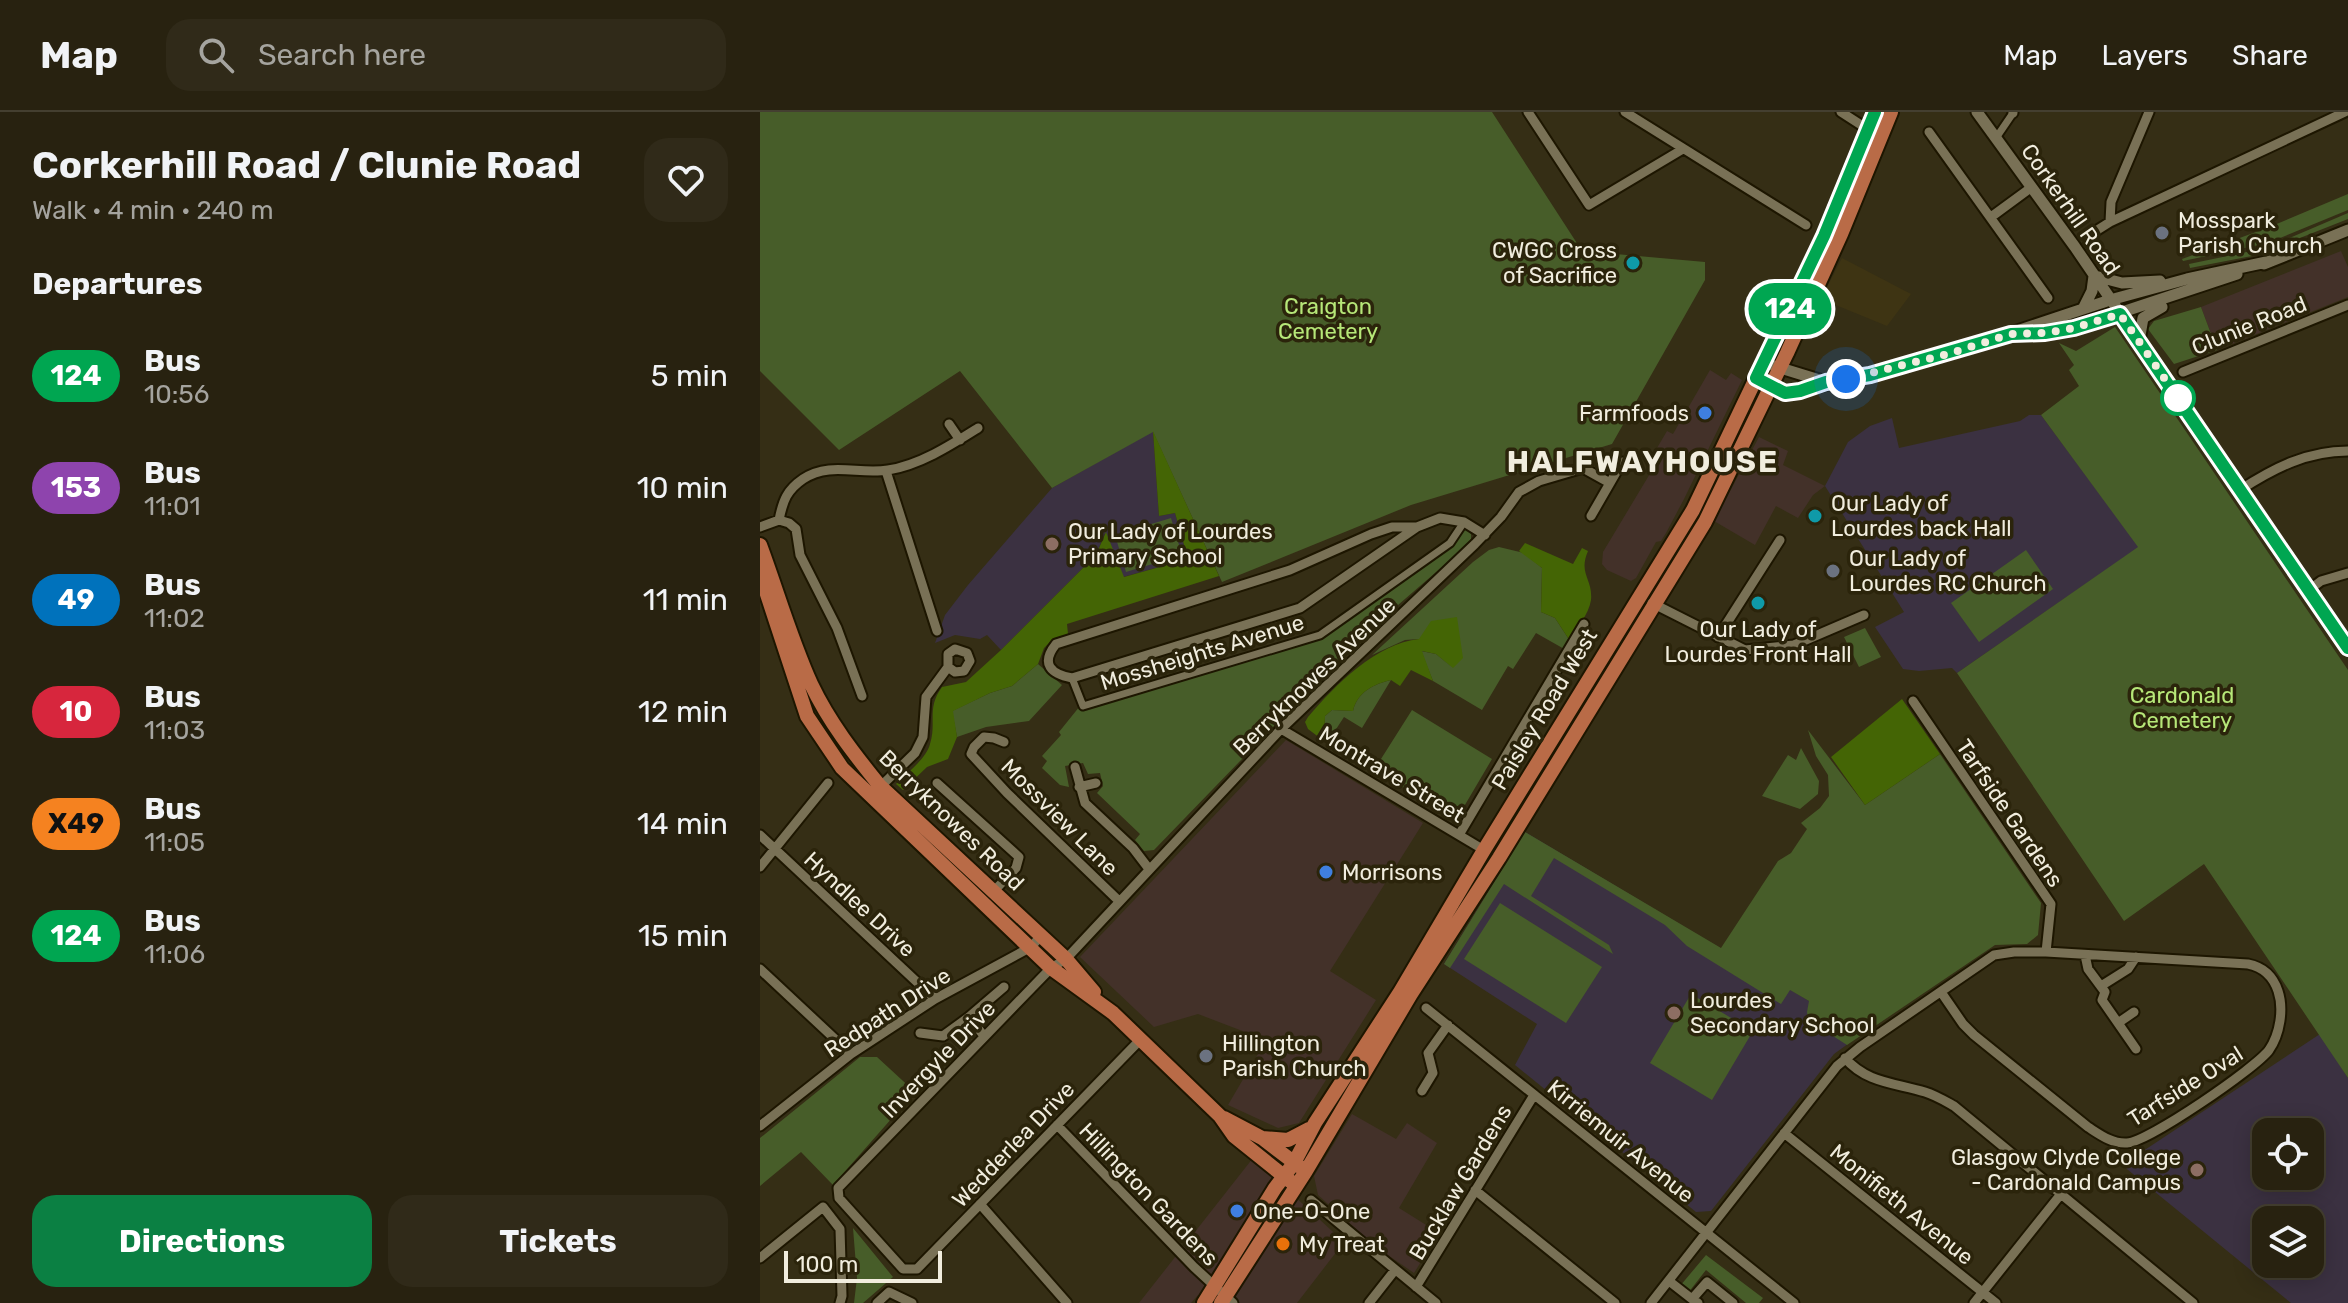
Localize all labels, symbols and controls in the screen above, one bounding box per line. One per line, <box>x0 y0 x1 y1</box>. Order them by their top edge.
search box <box>166 19 726 91</box>
text: Map <box>40 32 118 78</box>
icon: search <box>194 33 238 77</box>
text: Search here <box>258 37 426 73</box>
text: Map <box>2003 39 2058 72</box>
text: Layers <box>2102 39 2188 72</box>
text: Share <box>2232 39 2308 72</box>
button: heart <box>644 138 728 222</box>
street label: Corkerhill Road <box>2015 138 2126 280</box>
text: Corkerhill Road / Clunie Road <box>32 142 581 188</box>
text: Walk · 4 min · 240 m <box>32 195 274 226</box>
place label: Mosspark Parish Church <box>2178 207 2323 259</box>
marker: Mosspark Parish Church <box>2153 224 2171 242</box>
place label: CWGC Cross of Sacrifice <box>1492 237 1617 289</box>
marker: CWGC Cross of Sacrifice <box>1624 254 1642 272</box>
text: Departures <box>32 266 203 302</box>
line badge: 124 <box>1744 283 1836 335</box>
street label: Clunie Road <box>2188 290 2311 361</box>
text: 124 <box>1764 292 1816 325</box>
park label: Craigton Cemetery <box>1278 293 1378 345</box>
text: Bus <box>144 343 201 379</box>
text: 5 min <box>651 358 728 394</box>
text: 124 <box>50 359 102 392</box>
your location <box>1826 359 1866 399</box>
text: 10:56 <box>144 379 209 410</box>
unlabelled marker <box>2161 381 2195 415</box>
place label: Farmfoods <box>1579 400 1689 427</box>
marker: Farmfoods <box>1696 404 1714 422</box>
district label: HALFWAYHOUSE <box>1507 444 1779 480</box>
text: Bus <box>144 455 201 491</box>
text: 10 min <box>637 470 728 506</box>
text: 153 <box>51 471 101 504</box>
place label: Our Lady of Lourdes back Hall <box>1831 490 2012 542</box>
text: 11:01 <box>144 491 201 522</box>
marker: Our Lady of Lourdes back Hall <box>1806 507 1824 525</box>
place label: Our Lady of Lourdes Primary School <box>1068 518 1273 570</box>
marker: Our Lady of Lourdes Primary School <box>1043 535 1061 553</box>
place label: Our Lady of Lourdes RC Church <box>1849 545 2047 597</box>
marker: Our Lady of Lourdes RC Church <box>1824 562 1842 580</box>
text: Bus <box>144 567 201 603</box>
text: 11 min <box>643 582 728 618</box>
text: 49 <box>58 583 94 616</box>
street label: Berryknowes Avenue <box>1227 592 1401 761</box>
marker: Our Lady of Lourdes Front Hall <box>1749 594 1767 612</box>
text: 11:02 <box>144 603 205 634</box>
street label: Mossheights Avenue <box>1097 609 1307 696</box>
place label: Our Lady of Lourdes Front Hall <box>1664 616 1852 668</box>
street label: Paisley Road West <box>1486 623 1603 795</box>
text: Bus <box>144 679 201 715</box>
park label: Cardonald Cemetery <box>2130 682 2234 734</box>
text: 12 min <box>638 694 728 730</box>
text: 10 <box>60 695 92 728</box>
text: 11:03 <box>144 715 205 746</box>
street label: Montrave Street <box>1314 720 1470 829</box>
street label: Tarfside Gardens <box>1950 734 2069 892</box>
street label: Berryknowes Road <box>873 744 1030 897</box>
street label: Mossview Lane <box>996 753 1124 881</box>
text: Bus <box>144 791 201 827</box>
text: 14 min <box>637 806 728 842</box>
text: X49 <box>48 807 104 840</box>
text: 11:05 <box>144 827 205 858</box>
street label: Hyndlee Drive <box>798 846 921 963</box>
place label: Morrisons <box>1342 859 1443 886</box>
marker: Morrisons <box>1317 863 1335 881</box>
text: Bus <box>144 903 201 939</box>
text: 15 min <box>638 918 728 954</box>
text: 124 <box>50 919 102 952</box>
text: 11:06 <box>144 939 205 970</box>
street label: Redpath Drive <box>819 962 956 1063</box>
place label: Lourdes Secondary School <box>1690 987 1874 1039</box>
street label: Invergyle Drive <box>876 995 1001 1124</box>
marker: Lourdes Secondary School <box>1665 1004 1683 1022</box>
place label: Hillington Parish Church <box>1222 1030 1367 1082</box>
street label: Tarfside Oval <box>2122 1040 2248 1133</box>
marker: Hillington Parish Church <box>1197 1047 1215 1065</box>
street label: Kirriemuir Avenue <box>1542 1074 1699 1209</box>
street label: Wedderlea Drive <box>947 1076 1080 1213</box>
street label: Bucklaw Gardens <box>1403 1100 1517 1265</box>
street label: Hillington Gardens <box>1073 1117 1224 1272</box>
map controls <box>2252 1118 2324 1278</box>
button: locate <box>2252 1118 2324 1190</box>
street label: Monifieth Avenue <box>1824 1138 1979 1271</box>
place label: Glasgow Clyde College - Cardonald Campus <box>1951 1144 2181 1196</box>
marker: Glasgow Clyde College - Cardonald Campus <box>2188 1161 2206 1179</box>
button: Directions <box>32 1195 372 1287</box>
button: Tickets <box>388 1195 728 1287</box>
place label: One-O-One <box>1253 1198 1370 1225</box>
marker: One-O-One <box>1228 1202 1246 1220</box>
button: layers <box>2252 1206 2324 1278</box>
place label: My Treat <box>1299 1231 1385 1258</box>
marker: My Treat <box>1274 1235 1292 1253</box>
scale bar <box>784 1247 942 1283</box>
text: 100 m <box>796 1251 858 1278</box>

